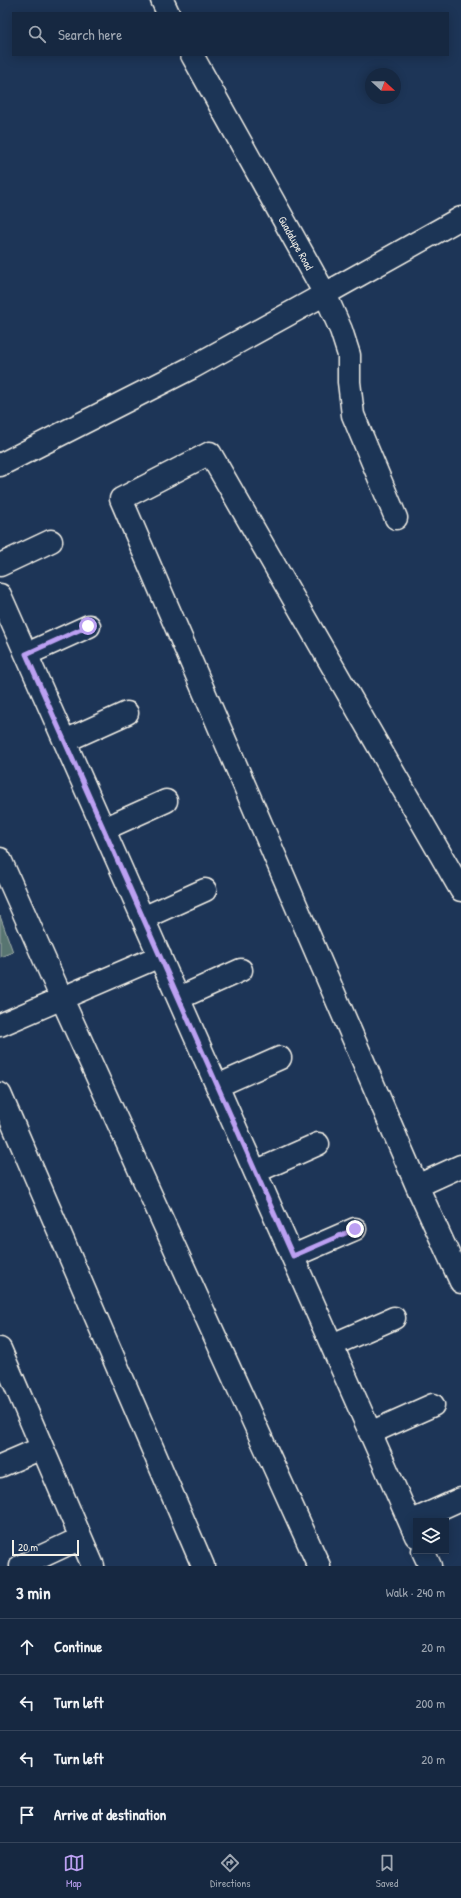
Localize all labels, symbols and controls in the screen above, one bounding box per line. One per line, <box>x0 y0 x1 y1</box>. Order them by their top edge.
search box <box>12 12 449 56</box>
icon: search <box>26 23 48 45</box>
text: Search here <box>58 24 122 45</box>
north arrow <box>365 68 401 104</box>
street label: Guadalupe Road <box>275 214 317 273</box>
route start <box>79 617 97 635</box>
route end <box>346 1220 364 1238</box>
map controls <box>413 1518 449 1554</box>
button: layers <box>413 1518 449 1554</box>
scale bar <box>12 1538 79 1557</box>
text: 20 m <box>18 1540 38 1554</box>
text: 3 min <box>16 1581 51 1604</box>
text: Walk · 240 m <box>386 1583 445 1601</box>
icon: ahead <box>16 1636 38 1658</box>
text: Continue <box>54 1636 102 1657</box>
text: 20 m <box>421 1638 445 1656</box>
icon: left <box>16 1692 38 1714</box>
text: Turn left <box>54 1692 104 1713</box>
text: 200 m <box>415 1694 445 1712</box>
icon: left <box>16 1748 38 1770</box>
text: Turn left <box>54 1748 104 1769</box>
text: 20 m <box>421 1750 445 1768</box>
icon: arrive <box>16 1804 38 1826</box>
text: Arrive at destination <box>54 1804 166 1825</box>
tab: Map <box>63 1852 85 1890</box>
tab: Directions <box>210 1852 251 1890</box>
tab: Saved <box>376 1852 398 1890</box>

